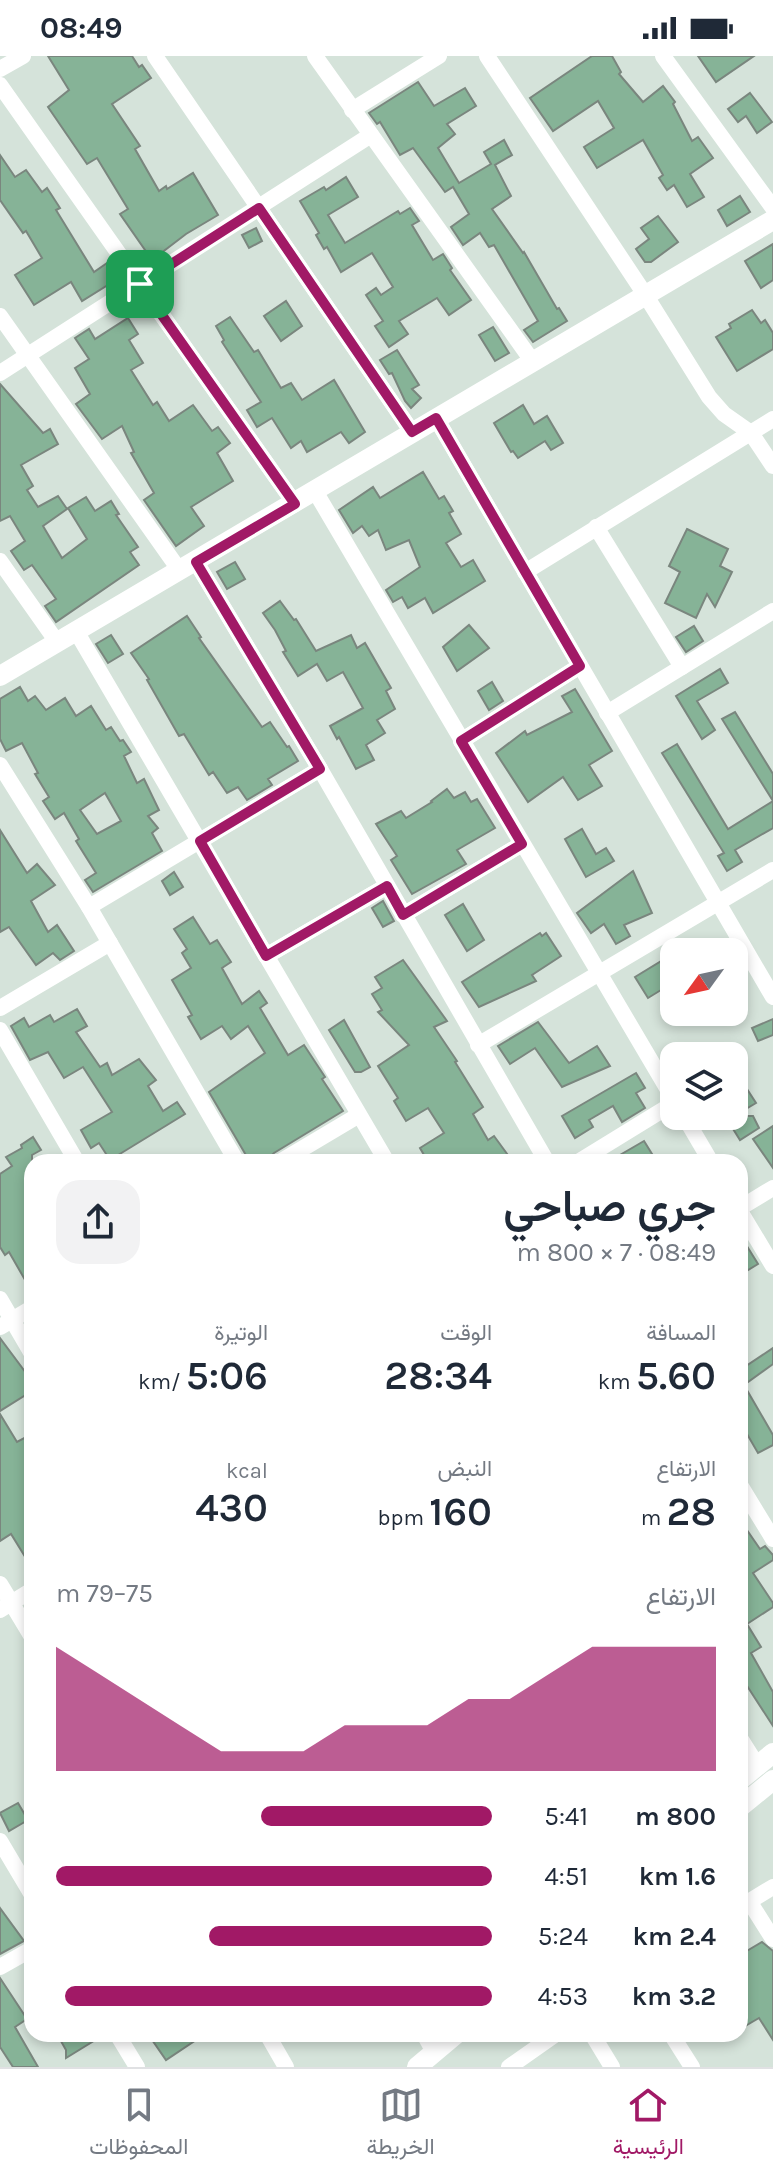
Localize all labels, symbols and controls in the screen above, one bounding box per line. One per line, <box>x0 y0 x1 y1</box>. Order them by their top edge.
text: 08:49 <box>40 10 123 46</box>
pin <box>106 250 174 318</box>
icon: arrive <box>118 262 162 306</box>
north arrow <box>660 938 748 1026</box>
map controls <box>660 938 748 1130</box>
button: layers <box>660 1042 748 1130</box>
button: share <box>56 1180 140 1264</box>
text: جري صباحي <box>503 1181 716 1232</box>
text: 08:49 · 7 × 800 m <box>516 1237 716 1268</box>
text: الوتيرة <box>214 1320 268 1346</box>
text: الوقت <box>440 1320 492 1346</box>
text: المسافة <box>646 1320 716 1346</box>
text: 5:06 <box>186 1352 268 1399</box>
text: 28:34 <box>384 1352 492 1399</box>
text: 5.60 <box>636 1352 716 1399</box>
text: /km <box>138 1369 186 1395</box>
text: km <box>598 1369 636 1395</box>
text: النبض <box>438 1456 492 1482</box>
text: الارتفاع <box>656 1456 716 1482</box>
text: kcal <box>226 1458 268 1484</box>
text: 430 <box>195 1484 268 1531</box>
text: 160 <box>429 1488 492 1535</box>
text: 28 <box>667 1488 716 1535</box>
text: bpm <box>378 1505 429 1531</box>
text: m <box>641 1505 667 1531</box>
text: 75–79 m <box>56 1578 153 1609</box>
text: الارتفاع <box>645 1581 716 1612</box>
text: 5:41 <box>544 1801 588 1832</box>
text: 800 m <box>635 1801 716 1832</box>
text: 4:51 <box>544 1861 588 1892</box>
text: 1.6 km <box>639 1861 716 1892</box>
text: 5:24 <box>538 1921 588 1952</box>
text: 2.4 km <box>633 1921 716 1952</box>
text: 4:53 <box>537 1981 588 2012</box>
text: 3.2 km <box>632 1981 716 2012</box>
tab: المحفوظات <box>89 2083 188 2166</box>
tab: الخريطة <box>366 2083 435 2166</box>
tab: الرئيسية <box>613 2083 684 2166</box>

